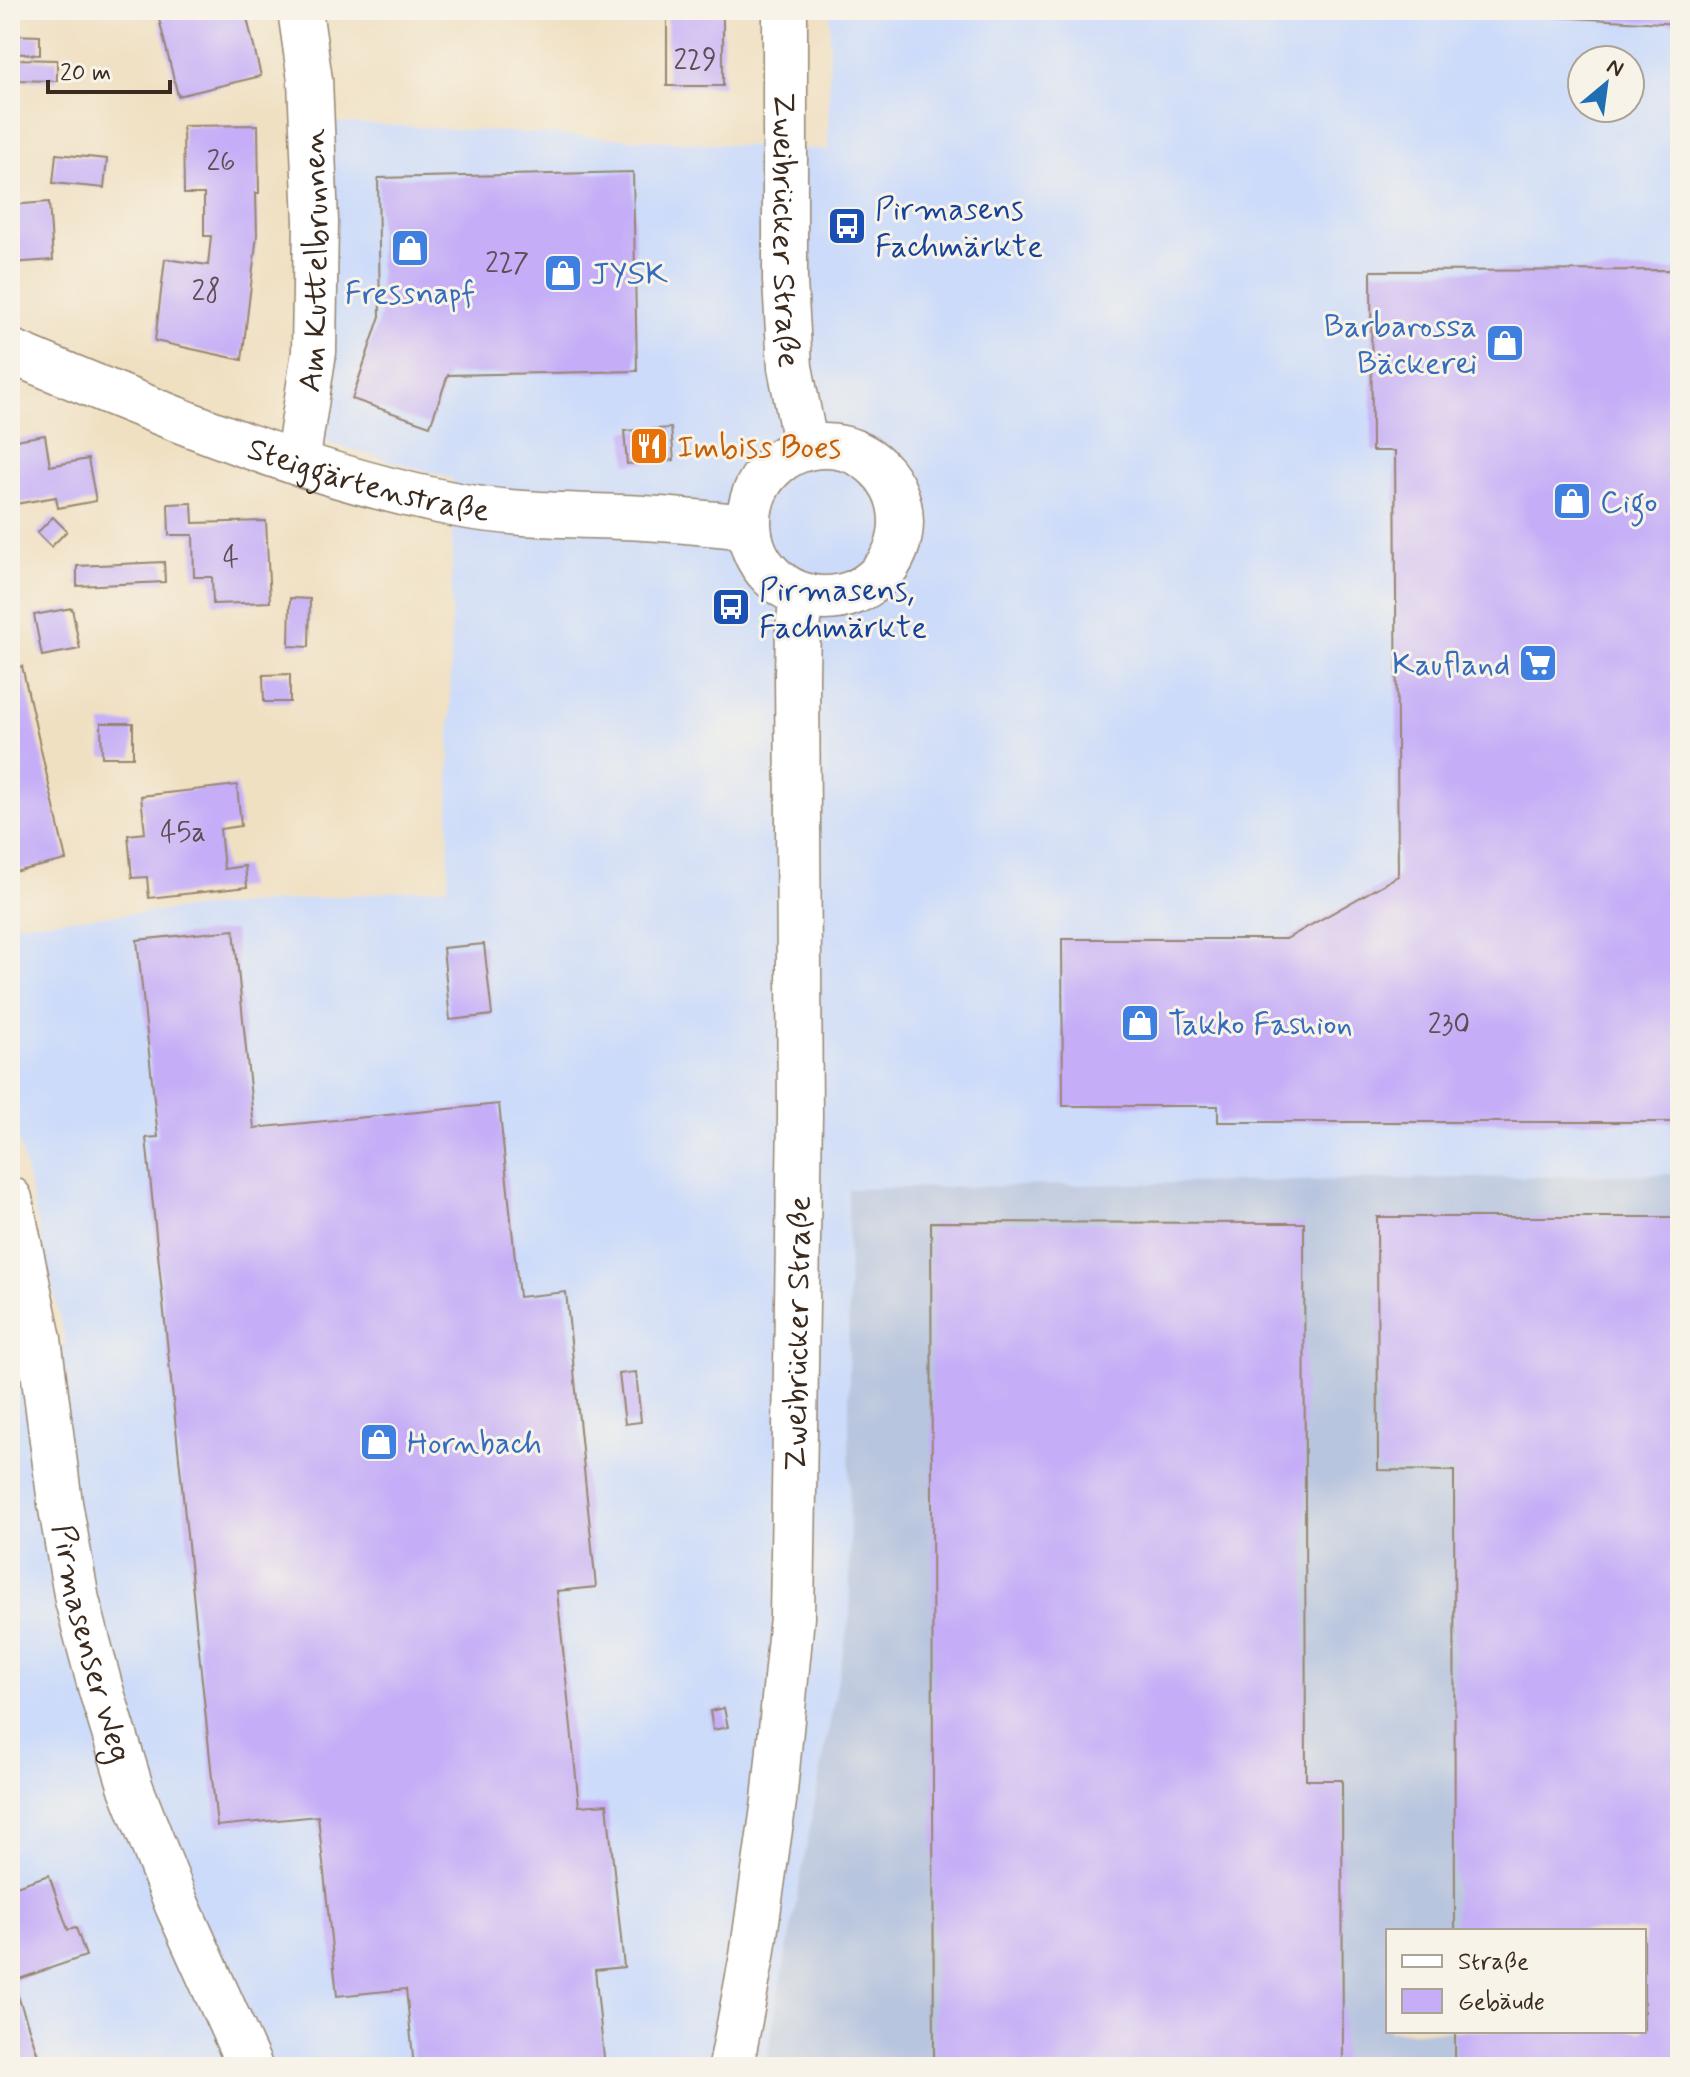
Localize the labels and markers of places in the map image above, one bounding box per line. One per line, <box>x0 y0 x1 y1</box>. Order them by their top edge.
place label: Pirmasens Fachmärkte <box>875 189 1043 268</box>
bus stop icon: Pirmasens Fachmärkte <box>826 205 868 247</box>
shop icon: Fressnapf <box>389 227 431 269</box>
shop icon: JYSK <box>542 252 584 294</box>
place label: JYSK <box>591 254 668 296</box>
place label: Fressnapf <box>345 273 475 315</box>
place label: Barbarossa Bäckerei <box>1324 306 1477 385</box>
shop icon: Barbarossa Bäckerei <box>1484 322 1526 364</box>
restaurant icon: Imbiss Boes <box>628 425 670 467</box>
place label: Imbiss Boes <box>677 427 841 469</box>
shop icon: Cigo <box>1551 480 1593 522</box>
place label: Cigo <box>1600 482 1658 527</box>
place label: Pirmasens, Fachmärkte <box>759 570 927 649</box>
bus stop icon: Pirmasens, Fachmärkte <box>710 586 752 628</box>
supermarket icon: Kaufland <box>1517 642 1559 684</box>
place label: Kaufland <box>1392 644 1510 686</box>
shop icon: Takko Fashion <box>1119 1002 1161 1044</box>
place label: Takko Fashion <box>1168 1004 1353 1046</box>
shop icon: Hornbach <box>358 1421 400 1463</box>
place label: Hornbach <box>407 1423 542 1465</box>

